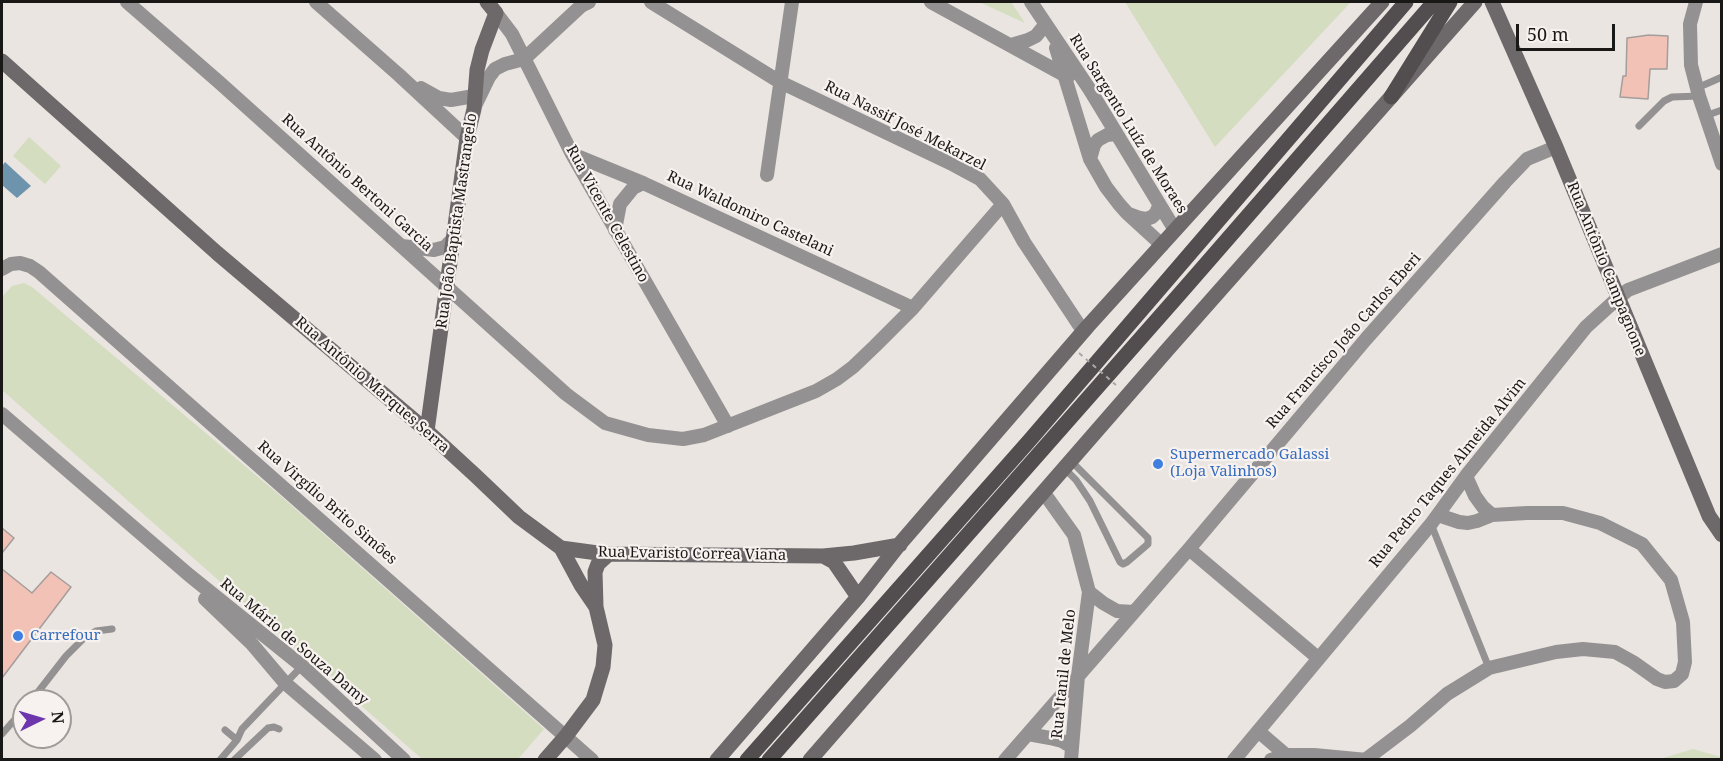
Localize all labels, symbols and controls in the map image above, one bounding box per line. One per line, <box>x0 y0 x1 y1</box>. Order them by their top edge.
scale bar <box>1519 12 1618 50</box>
text: 50 m <box>1527 22 1569 46</box>
street label: Rua Sargento Luíz de Moraes <box>1065 31 1191 217</box>
street label: Rua Nassif José Mekarzel <box>821 77 989 175</box>
street label: Rua Antônio Bertoni Garcia <box>278 110 436 256</box>
street label: Rua João Baptista Mastrangelo <box>433 112 481 330</box>
street label: Rua Vicente Celestino <box>562 142 652 286</box>
street label: Rua Waldomiro Castelani <box>664 168 836 260</box>
street label: Rua Antônio Campagnone <box>1563 179 1649 359</box>
street label: Rua Francisco João Carlos Eberi <box>1263 250 1425 432</box>
street label: Rua Antônio Marques Serra <box>291 313 453 457</box>
street label: Rua Pedro Taques Almeida Alvim <box>1366 375 1530 571</box>
street label: Rua Virgílio Brito Simões <box>254 438 400 568</box>
place label: Supermercado Galassi (Loja Valinhos) <box>1170 446 1329 481</box>
marker: Supermercado Galassi (Loja Valinhos) <box>1151 457 1165 471</box>
street label: Rua Evaristo Correa Viana <box>598 543 786 565</box>
street label: Rua Mário de Souza Damy <box>216 575 372 709</box>
street label: Rua Itanil de Melo <box>1048 608 1080 740</box>
place label: Carrefour <box>30 627 101 645</box>
marker: Carrefour <box>11 629 25 643</box>
north arrow <box>12 689 72 749</box>
text: N <box>46 710 69 725</box>

